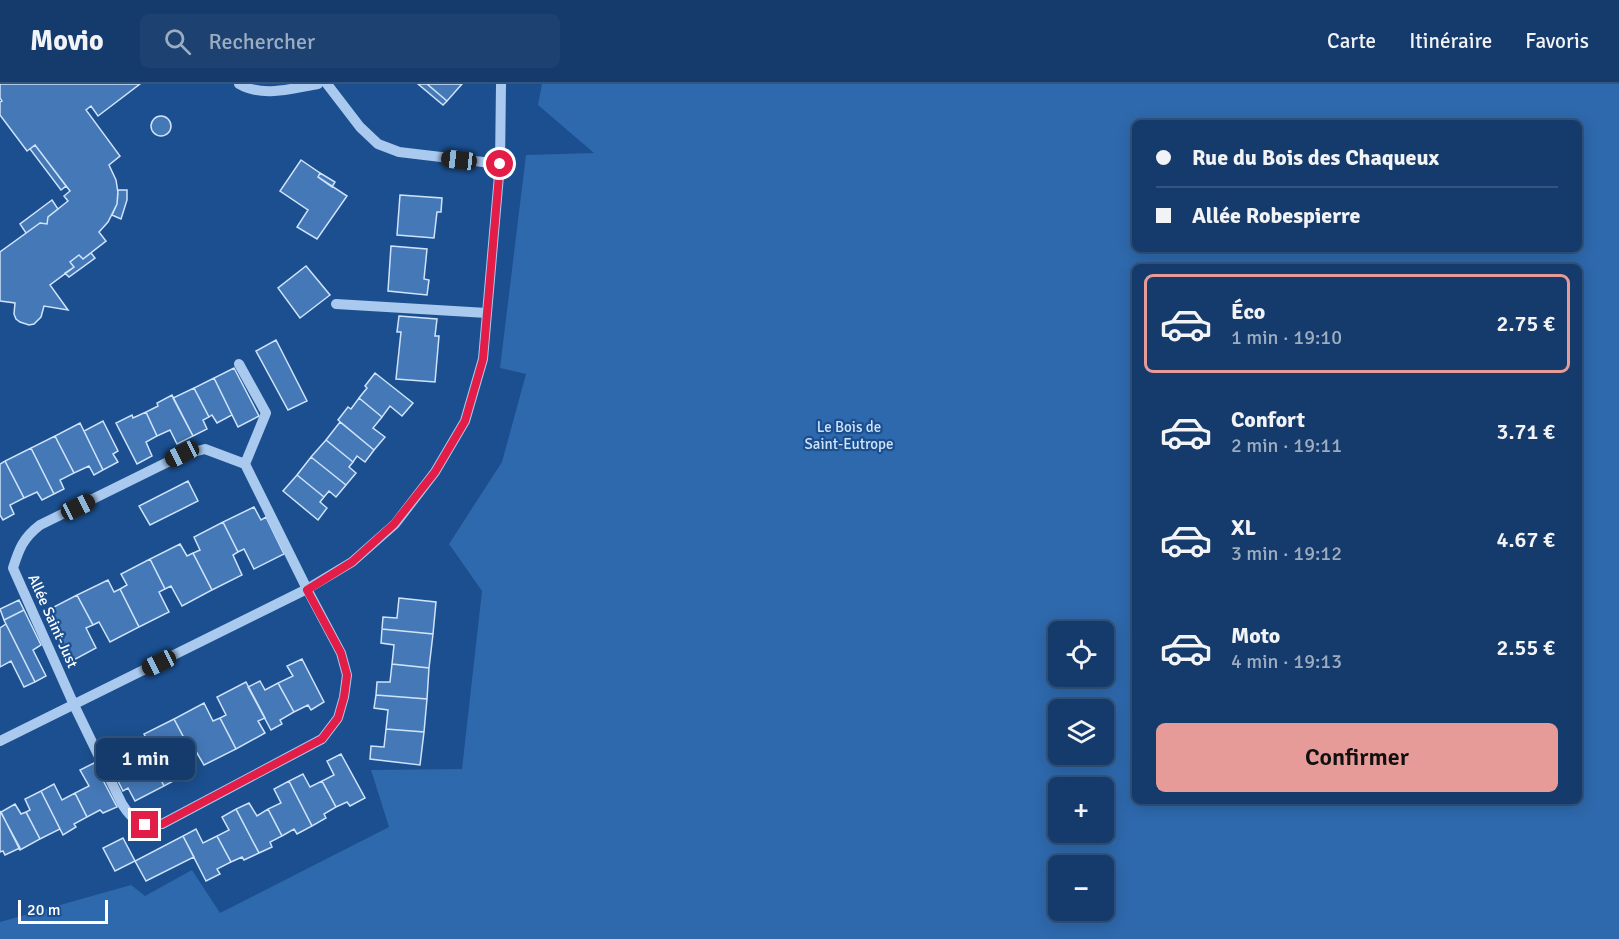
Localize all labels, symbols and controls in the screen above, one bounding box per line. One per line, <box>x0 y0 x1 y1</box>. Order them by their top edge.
search box <box>140 14 560 68</box>
text: Movio <box>30 24 104 58</box>
icon: search <box>161 25 194 58</box>
text: Rechercher <box>209 28 315 55</box>
text: Carte <box>1327 28 1376 54</box>
text: Itinéraire <box>1409 28 1492 54</box>
text: Favoris <box>1525 28 1589 54</box>
text: Rue du Bois des Chaqueux <box>1192 144 1439 171</box>
car <box>440 149 478 171</box>
route start <box>486 150 513 177</box>
text: Allée Robespierre <box>1192 202 1360 229</box>
icon: car <box>1159 297 1213 351</box>
text: Éco <box>1231 298 1265 325</box>
text: 2.75 € <box>1497 310 1555 337</box>
text: 1 min · 19:10 <box>1231 325 1342 350</box>
icon: car <box>1159 405 1213 459</box>
text: Confort <box>1231 406 1305 433</box>
park label: Le Bois de Saint-Eutrope <box>805 418 893 453</box>
text: 3.71 € <box>1497 418 1555 445</box>
text: 2 min · 19:11 <box>1231 433 1342 458</box>
car <box>162 438 202 470</box>
car <box>58 491 98 523</box>
icon: car <box>1159 513 1213 567</box>
text: XL <box>1231 514 1256 541</box>
text: 4.67 € <box>1497 526 1555 553</box>
text: 3 min · 19:12 <box>1231 541 1342 566</box>
street label: Allée Saint-Just <box>24 571 82 671</box>
map controls <box>1048 621 1114 921</box>
button: locate <box>1048 621 1114 687</box>
icon: car <box>1159 621 1213 675</box>
text: Moto <box>1231 622 1280 649</box>
text: 2.55 € <box>1497 634 1555 661</box>
car <box>139 647 179 679</box>
text: 4 min · 19:13 <box>1231 649 1342 674</box>
button: layers <box>1048 699 1114 765</box>
button: Confirmer <box>1156 723 1558 792</box>
callout: 1 min <box>96 738 195 780</box>
text: 1 min <box>122 746 169 771</box>
button: + <box>1048 777 1114 843</box>
route end <box>131 811 158 838</box>
button: − <box>1048 855 1114 921</box>
scale bar <box>18 897 108 924</box>
text: 20 m <box>27 900 61 920</box>

